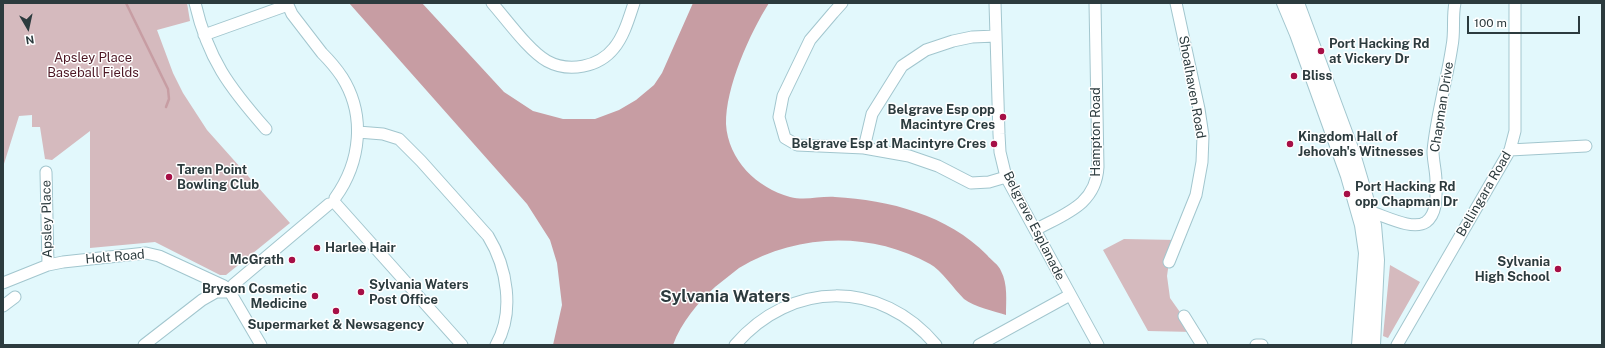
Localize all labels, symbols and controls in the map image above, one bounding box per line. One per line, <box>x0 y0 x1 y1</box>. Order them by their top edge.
north arrow <box>8 8 48 48</box>
scale bar <box>1469 8 1582 34</box>
text: 100 m <box>1474 16 1507 30</box>
text: N <box>25 33 35 46</box>
street label: Shoalhaven Road <box>1175 34 1209 140</box>
place label: Port Hacking Rd at Vickery Dr <box>1329 36 1429 67</box>
marker: Port Hacking Rd at Vickery Dr <box>1316 46 1326 56</box>
park label: Apsley Place Baseball Fields <box>47 50 139 81</box>
street label: Chapman Drive <box>1427 61 1457 153</box>
place label: Bliss <box>1302 68 1332 84</box>
marker: Bliss <box>1289 71 1299 81</box>
street label: Hampton Road <box>1088 87 1104 177</box>
place label: Belgrave Esp opp Macintyre Cres <box>888 102 995 133</box>
marker: Belgrave Esp opp Macintyre Cres <box>998 112 1008 122</box>
place label: Kingdom Hall of Jehovah's Witnesses <box>1298 129 1424 160</box>
place label: Belgrave Esp at Macintyre Cres <box>791 136 986 152</box>
marker: Belgrave Esp at Macintyre Cres <box>989 139 999 149</box>
marker: Kingdom Hall of Jehovah's Witnesses <box>1285 139 1295 149</box>
street label: Bellingara Road <box>1453 149 1515 239</box>
place label: Taren Point Bowling Club <box>177 162 259 193</box>
street label: Belgrave Esplanade <box>1000 169 1068 283</box>
marker: Taren Point Bowling Club <box>164 172 174 182</box>
place label: Port Hacking Rd opp Chapman Dr <box>1355 179 1458 210</box>
street label: Apsley Place <box>39 180 55 258</box>
marker: Port Hacking Rd opp Chapman Dr <box>1342 189 1352 199</box>
place label: Harlee Hair <box>325 240 396 256</box>
marker: Harlee Hair <box>312 243 322 253</box>
street label: Holt Road <box>85 247 145 267</box>
place label: McGrath <box>230 252 284 268</box>
place label: Sylvania High School <box>1475 254 1550 285</box>
marker: McGrath <box>287 255 297 265</box>
marker: Sylvania High School <box>1553 264 1563 274</box>
place label: Sylvania Waters Post Office <box>369 277 469 308</box>
place label: Bryson Cosmetic Medicine <box>202 281 307 312</box>
marker: Sylvania Waters Post Office <box>356 287 366 297</box>
district label: Sylvania Waters <box>660 287 790 307</box>
marker: Bryson Cosmetic Medicine <box>310 291 320 301</box>
marker: Supermarket & Newsagency <box>331 306 341 316</box>
place label: Supermarket & Newsagency <box>248 317 424 333</box>

